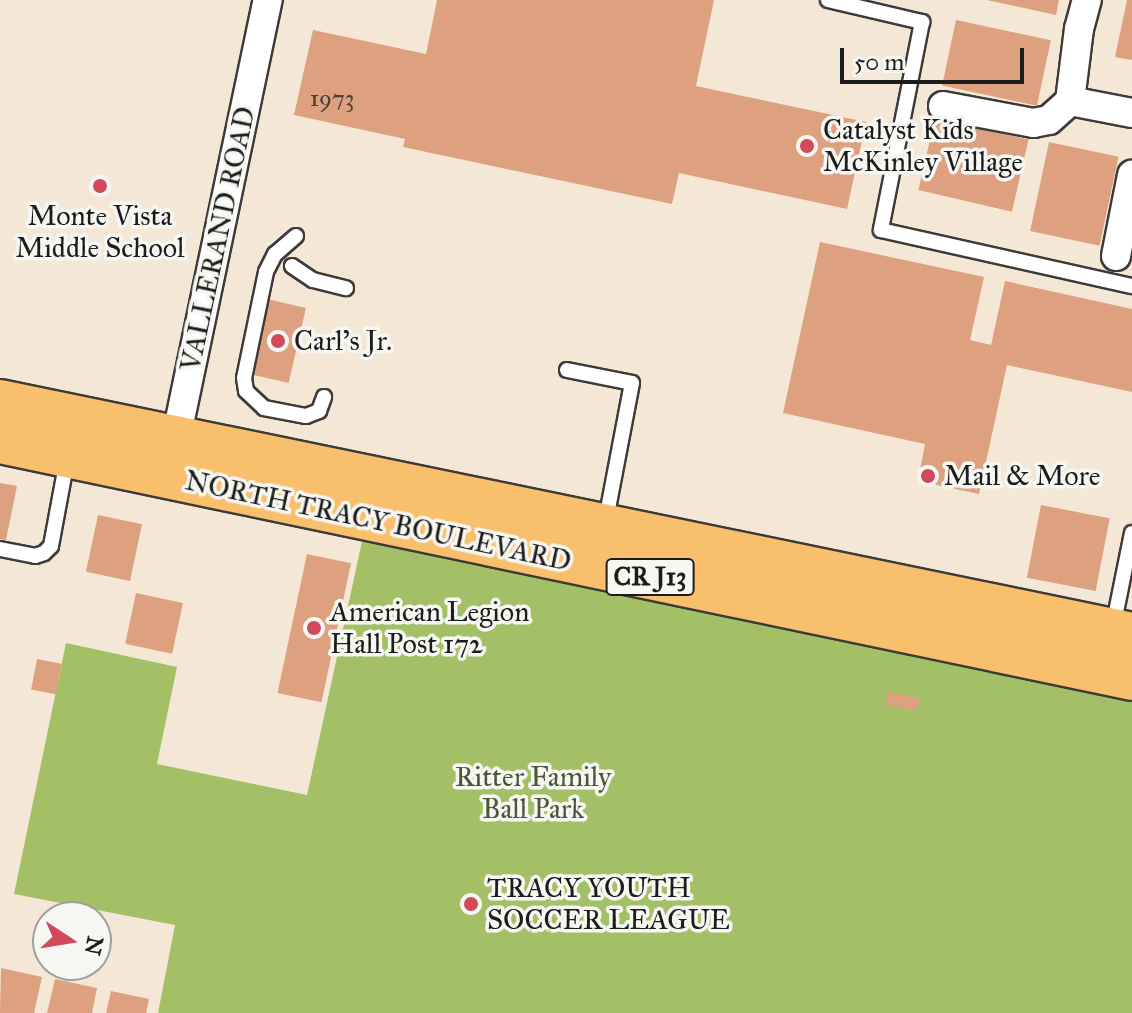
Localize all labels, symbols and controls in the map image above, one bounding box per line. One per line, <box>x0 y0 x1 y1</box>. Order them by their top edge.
scale bar <box>844 32 1028 82</box>
text: 50 m <box>854 47 904 77</box>
house number: 1973 <box>310 85 354 113</box>
street label: VALLERAND ROAD <box>174 104 262 374</box>
place label: Catalyst Kids McKinley Village <box>823 113 1023 179</box>
marker: Catalyst Kids McKinley Village <box>798 137 816 155</box>
marker: Monte Vista Middle School <box>91 177 109 195</box>
place label: Monte Vista Middle School <box>15 199 185 265</box>
place label: Carl's Jr. <box>294 324 392 358</box>
marker: Carl's Jr. <box>269 332 287 350</box>
place label: Mail & More <box>944 459 1100 493</box>
street label: NORTH TRACY BOULEVARD <box>182 464 574 578</box>
marker: Mail & More <box>919 467 937 485</box>
road number: CR J13 <box>604 555 696 599</box>
place label: American Legion Hall Post 172 <box>330 595 529 661</box>
marker: American Legion Hall Post 172 <box>305 619 323 637</box>
park label: Ritter Family Ball Park <box>455 760 611 826</box>
place label: TRACY YOUTH SOCCER LEAGUE <box>487 871 730 937</box>
marker: TRACY YOUTH SOCCER LEAGUE <box>462 895 480 913</box>
north arrow <box>32 901 112 981</box>
text: N <box>79 934 109 958</box>

